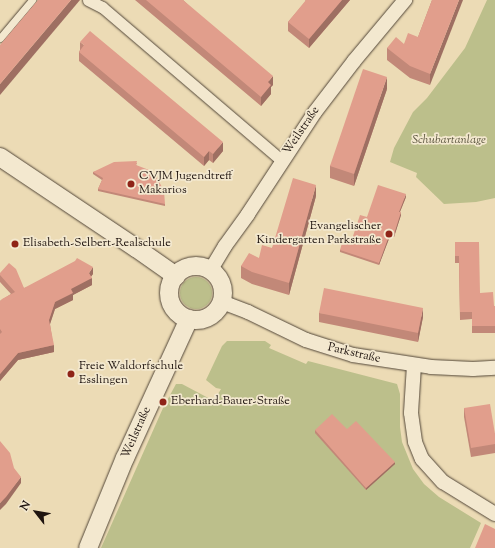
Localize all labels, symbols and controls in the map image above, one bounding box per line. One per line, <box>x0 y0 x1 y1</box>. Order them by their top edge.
street label: Weilstraße <box>281 104 323 158</box>
park label: Schubartanlage <box>412 134 486 148</box>
place label: CVJM Jugendtreff Makarios <box>139 170 232 198</box>
marker: CVJM Jugendtreff Makarios <box>126 179 136 189</box>
place label: Evangelischer Kindergarten Parkstraße <box>256 220 381 248</box>
marker: Evangelischer Kindergarten Parkstraße <box>384 229 394 239</box>
place label: Elisabeth-Selbert-Realschule <box>23 237 171 251</box>
marker: Elisabeth-Selbert-Realschule <box>10 239 20 249</box>
street label: Parkstraße <box>326 341 382 367</box>
place label: Freie Waldorfschule Esslingen <box>79 360 183 388</box>
marker: Freie Waldorfschule Esslingen <box>66 369 76 379</box>
place label: Eberhard-Bauer-Straße <box>171 395 290 409</box>
marker: Eberhard-Bauer-Straße <box>158 397 168 407</box>
street label: Weilstraße <box>119 405 155 461</box>
north arrow <box>16 492 56 532</box>
text: N <box>17 498 35 514</box>

